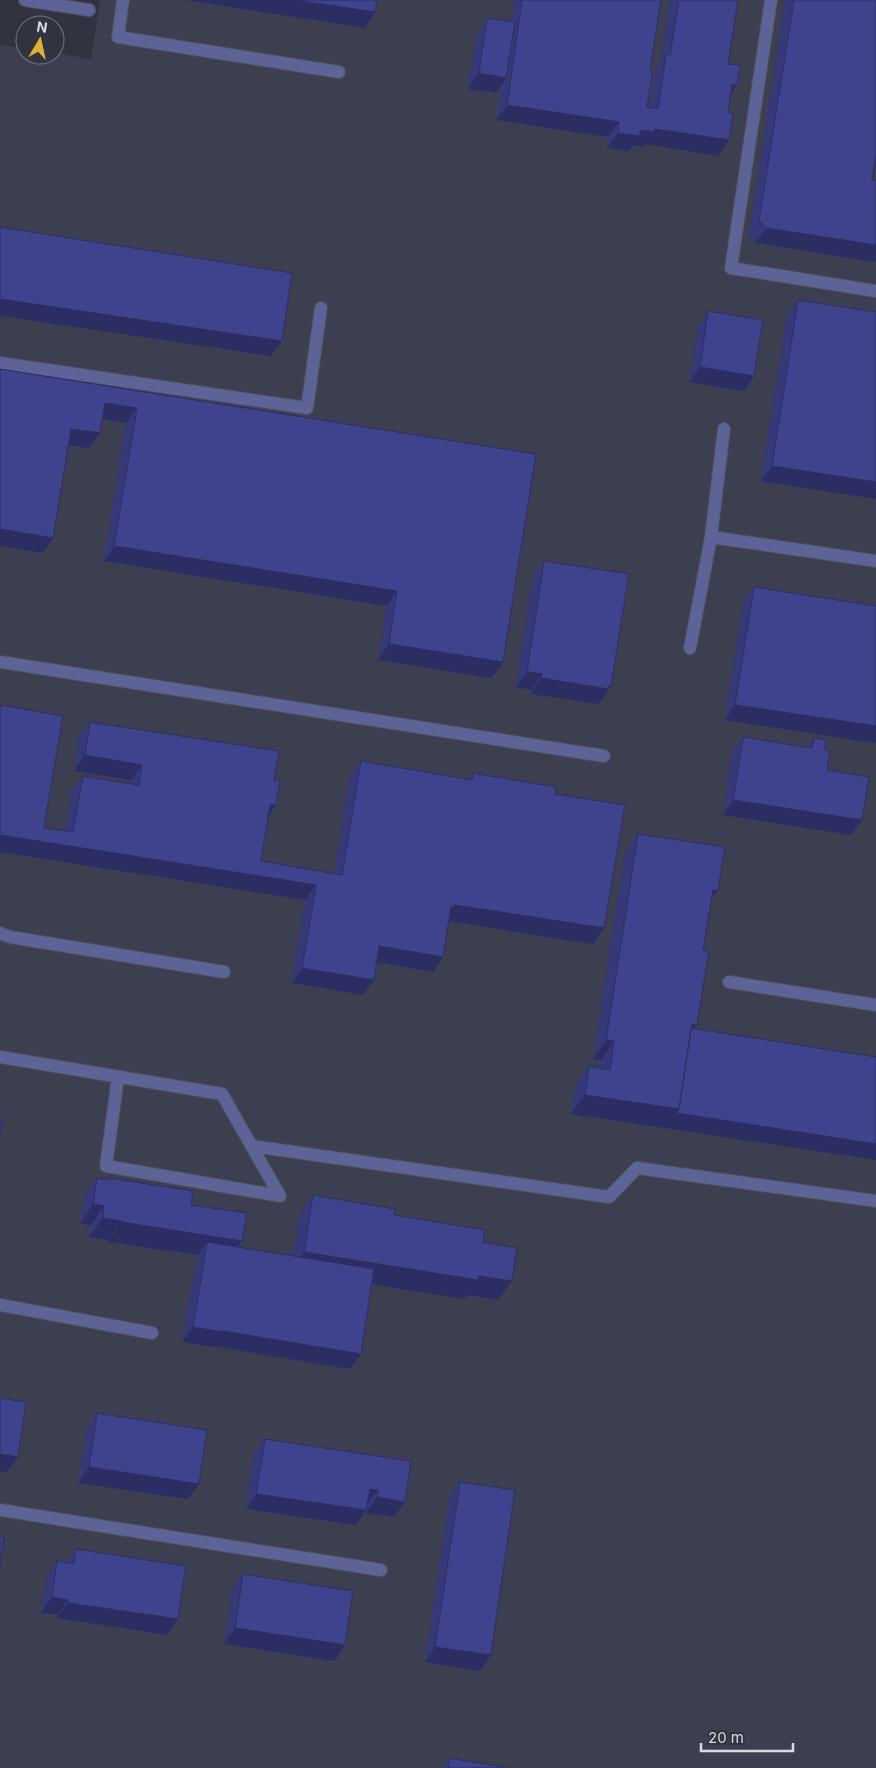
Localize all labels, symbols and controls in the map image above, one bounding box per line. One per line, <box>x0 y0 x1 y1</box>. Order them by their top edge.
north arrow <box>15 15 65 65</box>
text: N <box>36 17 49 36</box>
scale bar <box>701 1720 794 1752</box>
text: 20 m <box>708 1728 744 1747</box>

